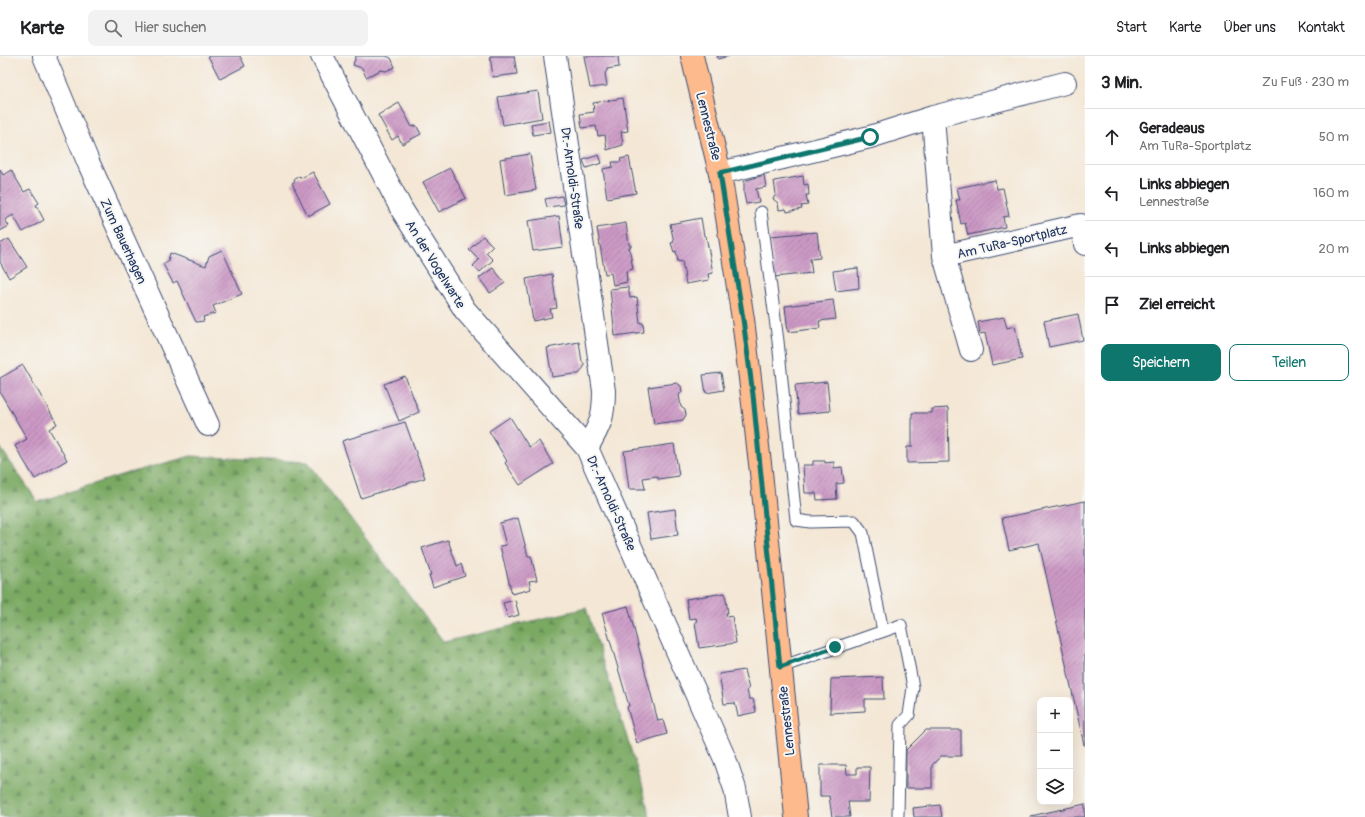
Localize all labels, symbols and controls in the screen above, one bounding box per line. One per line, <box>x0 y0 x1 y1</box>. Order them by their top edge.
search box <box>88 10 368 46</box>
text: Karte <box>20 16 64 40</box>
icon: search <box>102 17 124 39</box>
text: Hier suchen <box>134 18 206 37</box>
text: Start <box>1116 19 1147 36</box>
text: Karte <box>1169 19 1201 36</box>
text: Über uns <box>1223 19 1276 36</box>
text: Kontakt <box>1298 19 1345 36</box>
text: 3 Min. <box>1101 72 1143 93</box>
text: Zu Fuß · 230 m <box>1262 74 1349 90</box>
street label: Lennestraße <box>692 90 724 163</box>
text: Geradeaus <box>1139 119 1205 138</box>
street label: Dr.-Arnoldi-Straße <box>557 126 587 231</box>
icon: ahead <box>1101 126 1123 148</box>
route start <box>861 128 879 146</box>
text: 50 m <box>1319 129 1349 145</box>
text: Am TuRa-Sportplatz <box>1139 138 1252 154</box>
text: Links abbiegen <box>1139 175 1230 194</box>
icon: left <box>1101 182 1123 204</box>
text: 160 m <box>1313 185 1349 201</box>
text: Lennestraße <box>1139 194 1209 210</box>
street label: Zum Bauerhagen <box>96 196 150 287</box>
street label: An der Vogelwarte <box>402 218 469 312</box>
street label: Am TuRa-Sportplatz <box>956 221 1069 262</box>
icon: left <box>1101 238 1123 260</box>
text: Links abbiegen <box>1139 239 1230 258</box>
text: 20 m <box>1318 241 1349 257</box>
icon: arrive <box>1101 294 1123 316</box>
text: Ziel erreicht <box>1139 295 1215 314</box>
button: Speichern <box>1101 344 1221 381</box>
button: Teilen <box>1229 344 1349 381</box>
street label: Dr.-Arnoldi-Straße <box>583 453 639 554</box>
route end <box>826 638 844 656</box>
street label: Lennestraße <box>775 685 799 756</box>
map controls <box>1037 697 1073 805</box>
button: + <box>1037 697 1073 733</box>
button: − <box>1037 733 1073 769</box>
button: layers <box>1037 769 1073 805</box>

